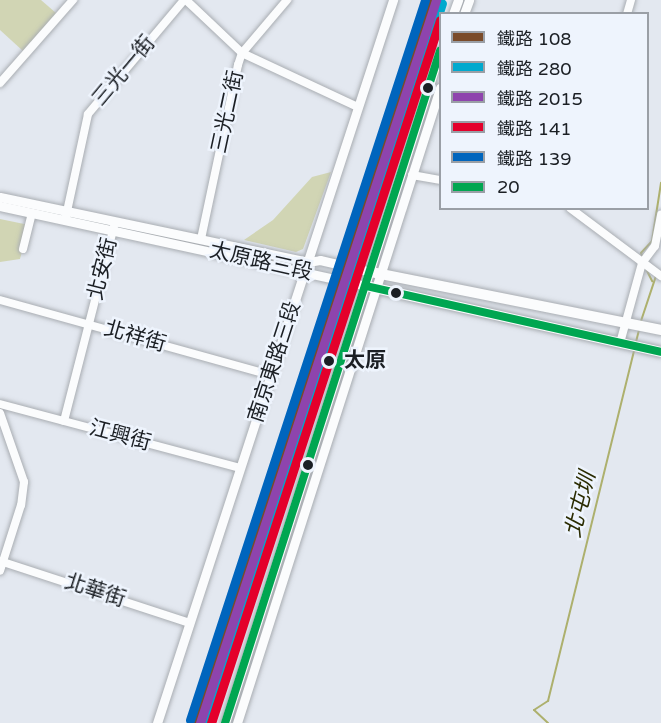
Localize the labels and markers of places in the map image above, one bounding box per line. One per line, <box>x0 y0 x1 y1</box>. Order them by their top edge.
unlabelled marker <box>422 82 434 94</box>
unlabelled marker <box>390 287 402 299</box>
place label: 太原 <box>344 348 386 374</box>
marker: 太原 <box>319 351 339 371</box>
unlabelled marker <box>302 459 314 471</box>

